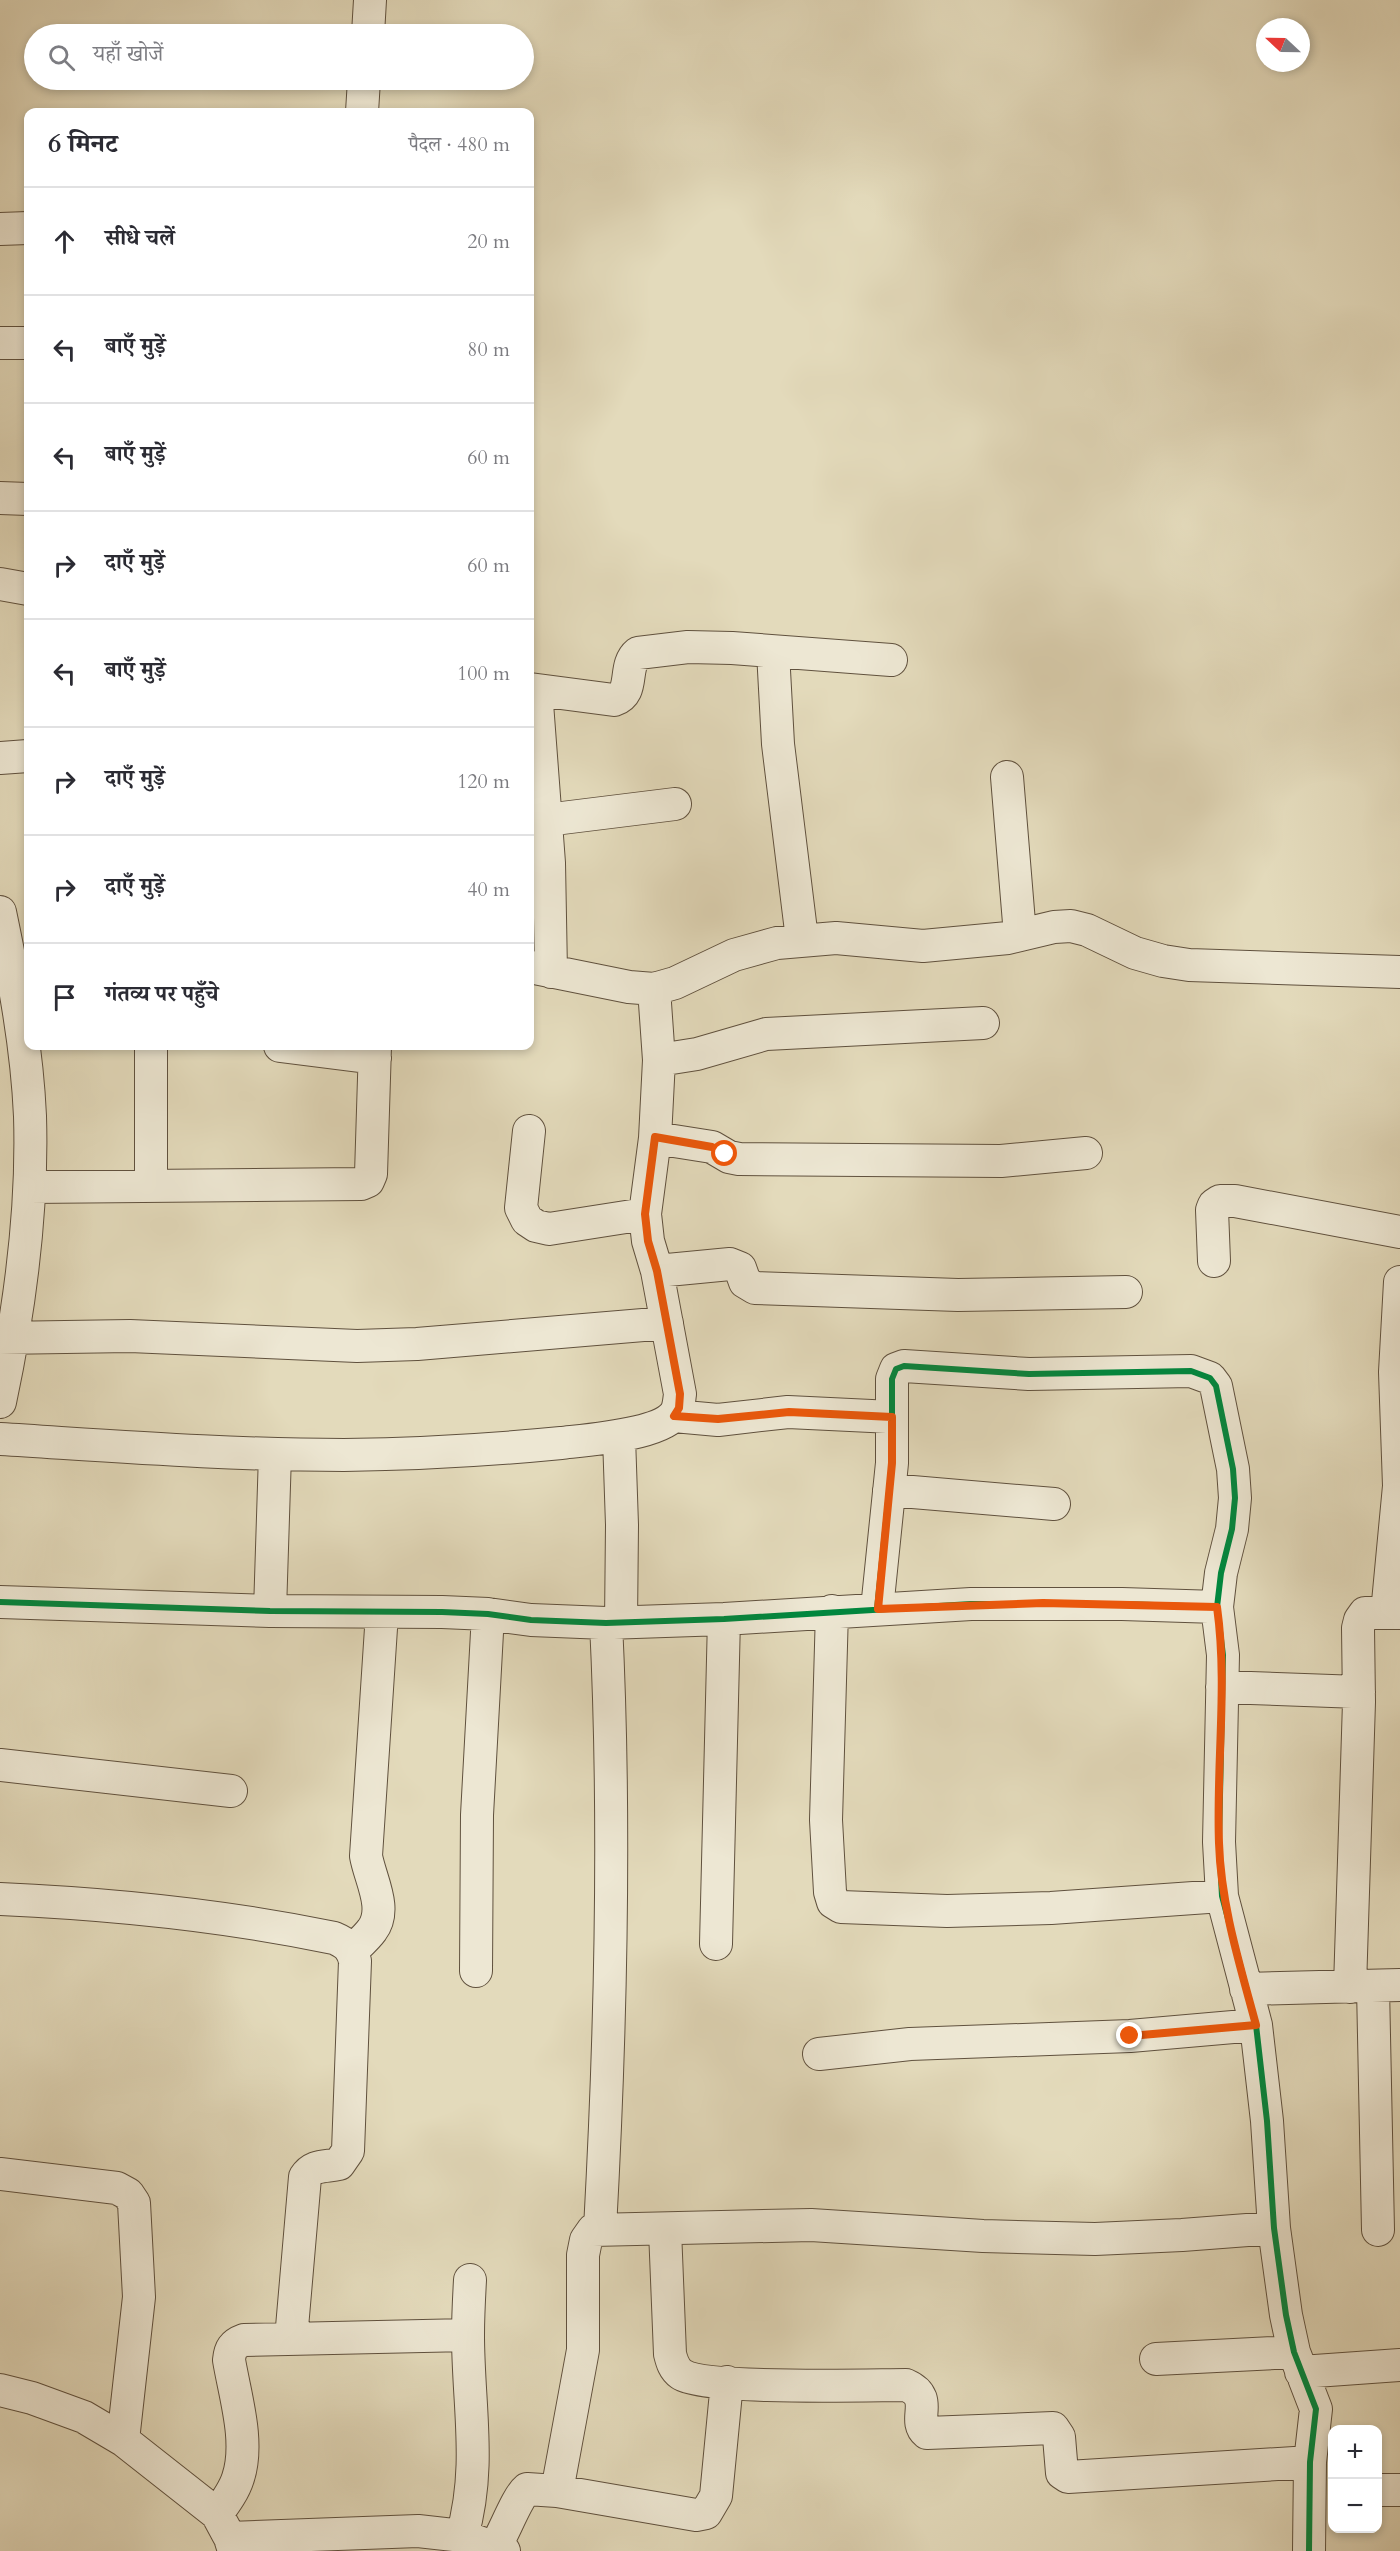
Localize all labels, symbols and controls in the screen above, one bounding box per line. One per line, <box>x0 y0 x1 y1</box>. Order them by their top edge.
north arrow <box>1256 18 1310 72</box>
search box <box>24 24 534 90</box>
text: यहाँ खोजें <box>93 39 163 69</box>
icon: search <box>45 41 78 74</box>
text: 6 मिनट <box>48 126 118 161</box>
text: पैदल · 480 m <box>408 131 510 158</box>
text: सीधे चलें <box>105 223 175 253</box>
icon: ahead <box>48 225 81 258</box>
text: 20 m <box>467 228 510 255</box>
text: बाएँ मुड़ें <box>105 331 165 361</box>
icon: left <box>48 333 81 366</box>
text: 80 m <box>467 336 510 363</box>
text: बाएँ मुड़ें <box>105 439 165 469</box>
icon: left <box>48 441 81 474</box>
text: 60 m <box>467 444 510 471</box>
text: दाएँ मुड़ें <box>105 547 165 577</box>
icon: right <box>48 549 81 582</box>
text: 60 m <box>467 552 510 579</box>
text: बाएँ मुड़ें <box>105 655 165 685</box>
icon: left <box>48 657 81 690</box>
text: 100 m <box>457 660 510 687</box>
text: दाएँ मुड़ें <box>105 763 165 793</box>
icon: right <box>48 765 81 798</box>
text: 120 m <box>457 768 510 795</box>
text: दाएँ मुड़ें <box>105 871 165 901</box>
icon: right <box>48 873 81 906</box>
text: 40 m <box>467 876 510 903</box>
text: गंतव्य पर पहुँचे <box>105 979 219 1009</box>
icon: arrive <box>48 981 81 1014</box>
route start <box>711 1140 737 1166</box>
route end <box>1116 2022 1142 2048</box>
map controls <box>1328 2425 1382 2533</box>
button: + <box>1328 2425 1382 2479</box>
button: − <box>1328 2479 1382 2533</box>

